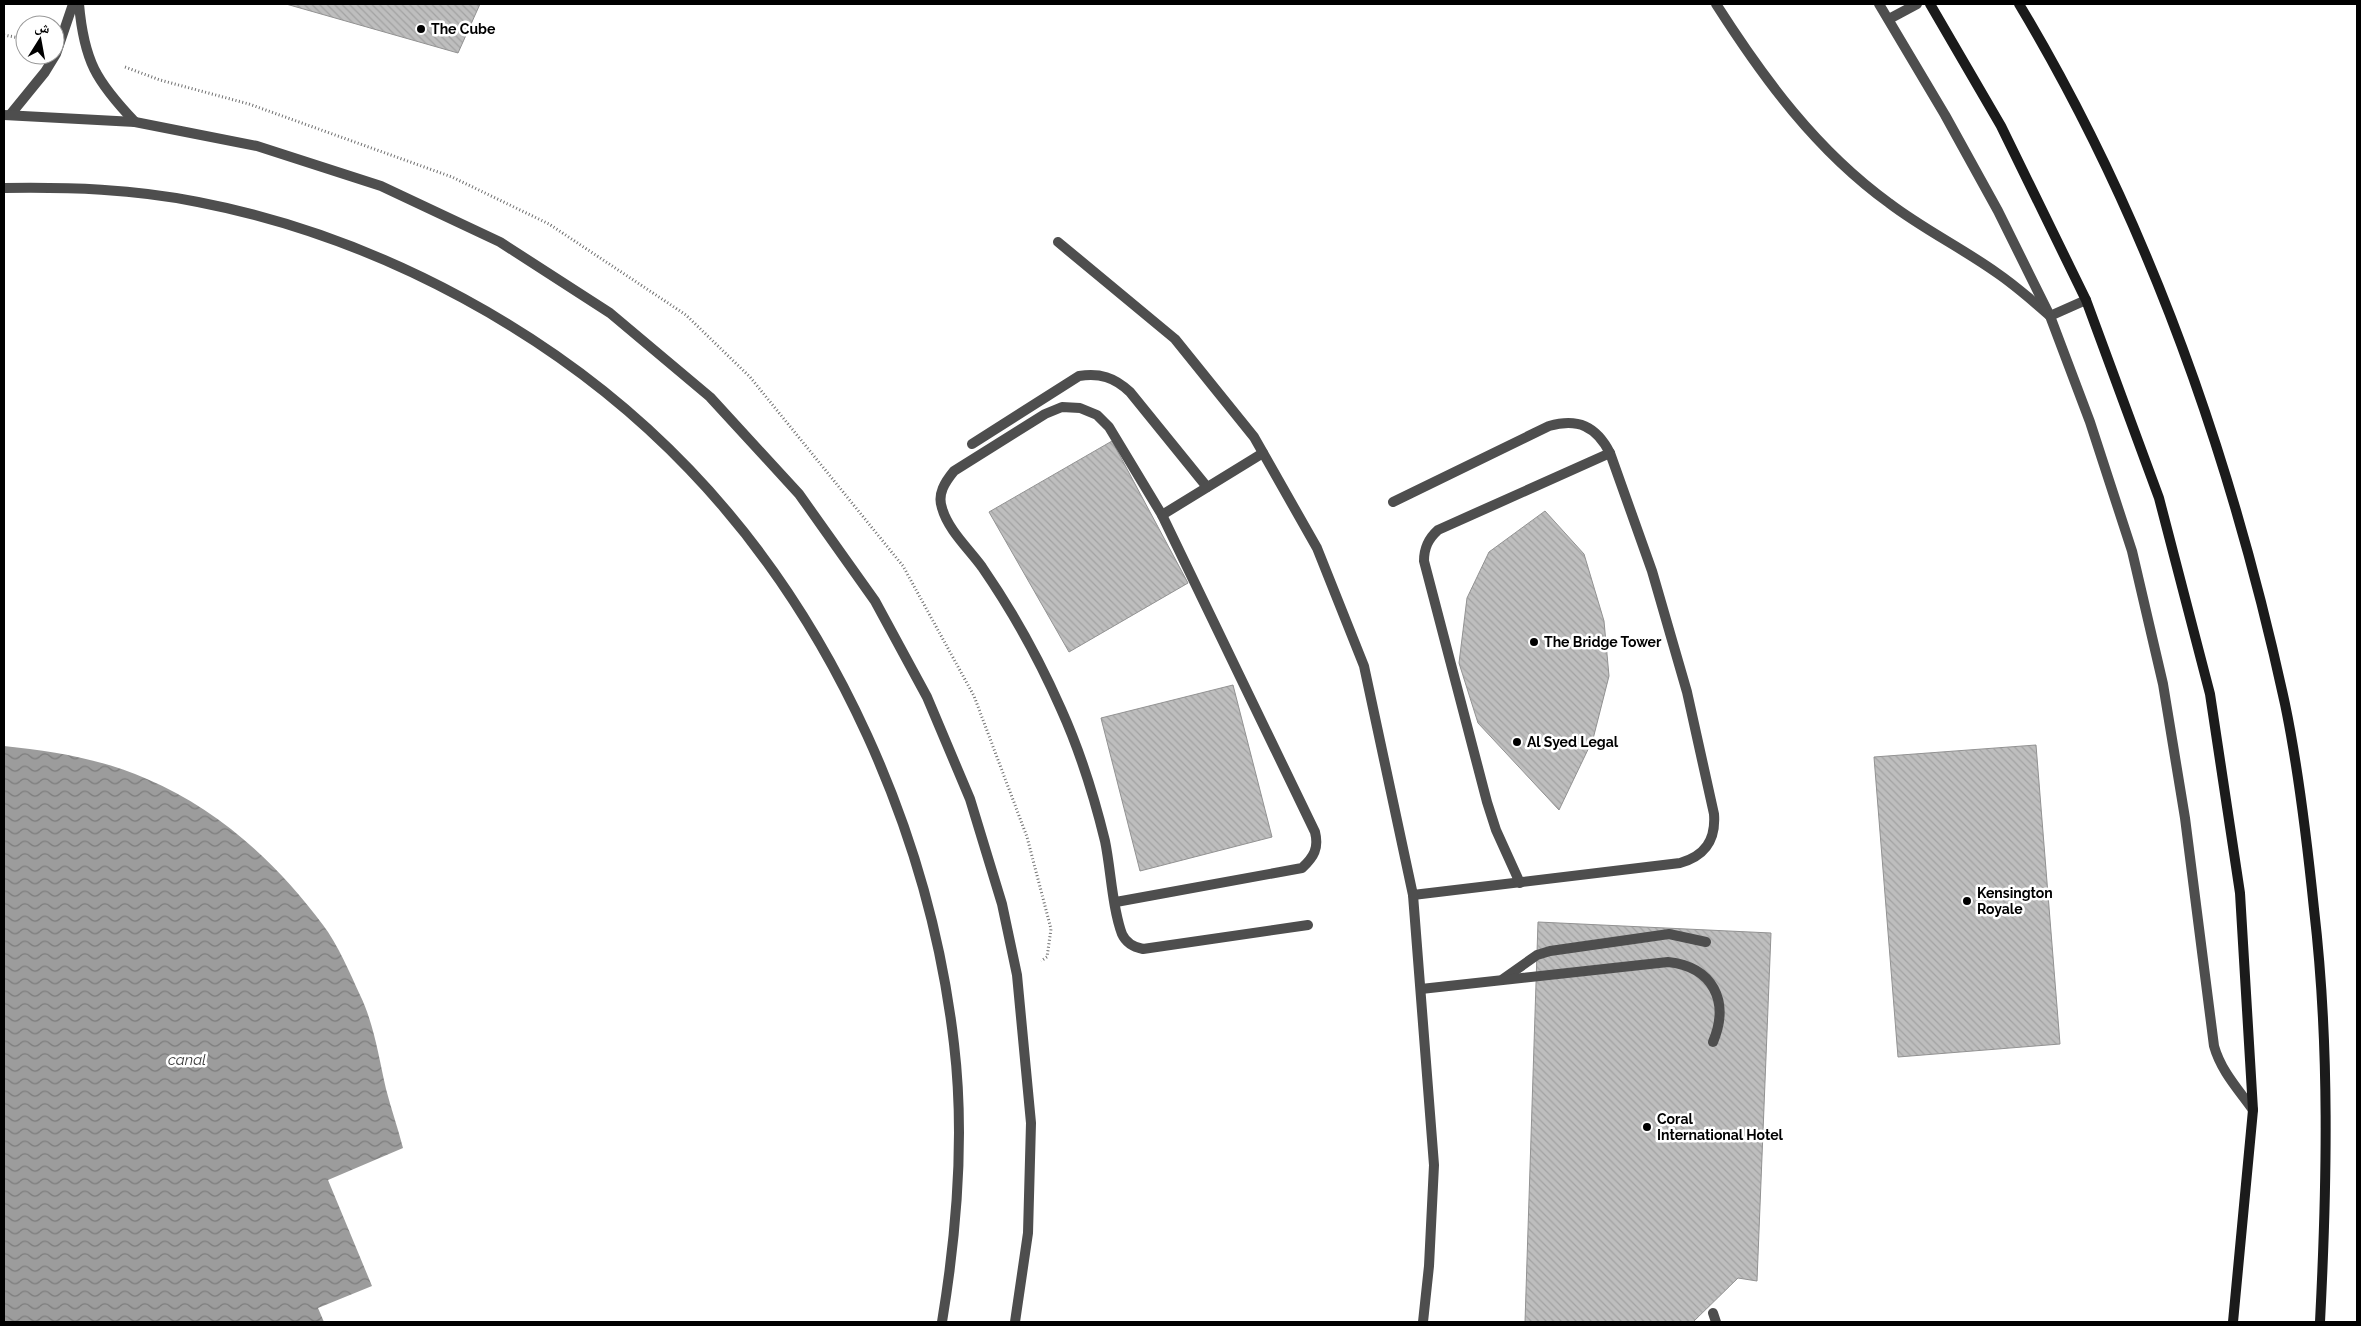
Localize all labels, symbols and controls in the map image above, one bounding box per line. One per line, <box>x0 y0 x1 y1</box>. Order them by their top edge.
north arrow <box>15 15 65 65</box>
text: ش <box>33 18 51 38</box>
place label: The Cube <box>431 21 496 37</box>
marker: The Cube <box>415 23 427 35</box>
place label: The Bridge Tower <box>1544 634 1662 650</box>
marker: The Bridge Tower <box>1528 636 1540 648</box>
place label: Al Syed Legal <box>1527 734 1619 750</box>
marker: Al Syed Legal <box>1511 736 1523 748</box>
place label: Kensington Royale <box>1977 885 2053 917</box>
marker: Kensington Royale <box>1961 895 1973 907</box>
water label: canal <box>168 1051 206 1069</box>
place label: Coral International Hotel <box>1657 1111 1784 1143</box>
marker: Coral International Hotel <box>1641 1121 1653 1133</box>

